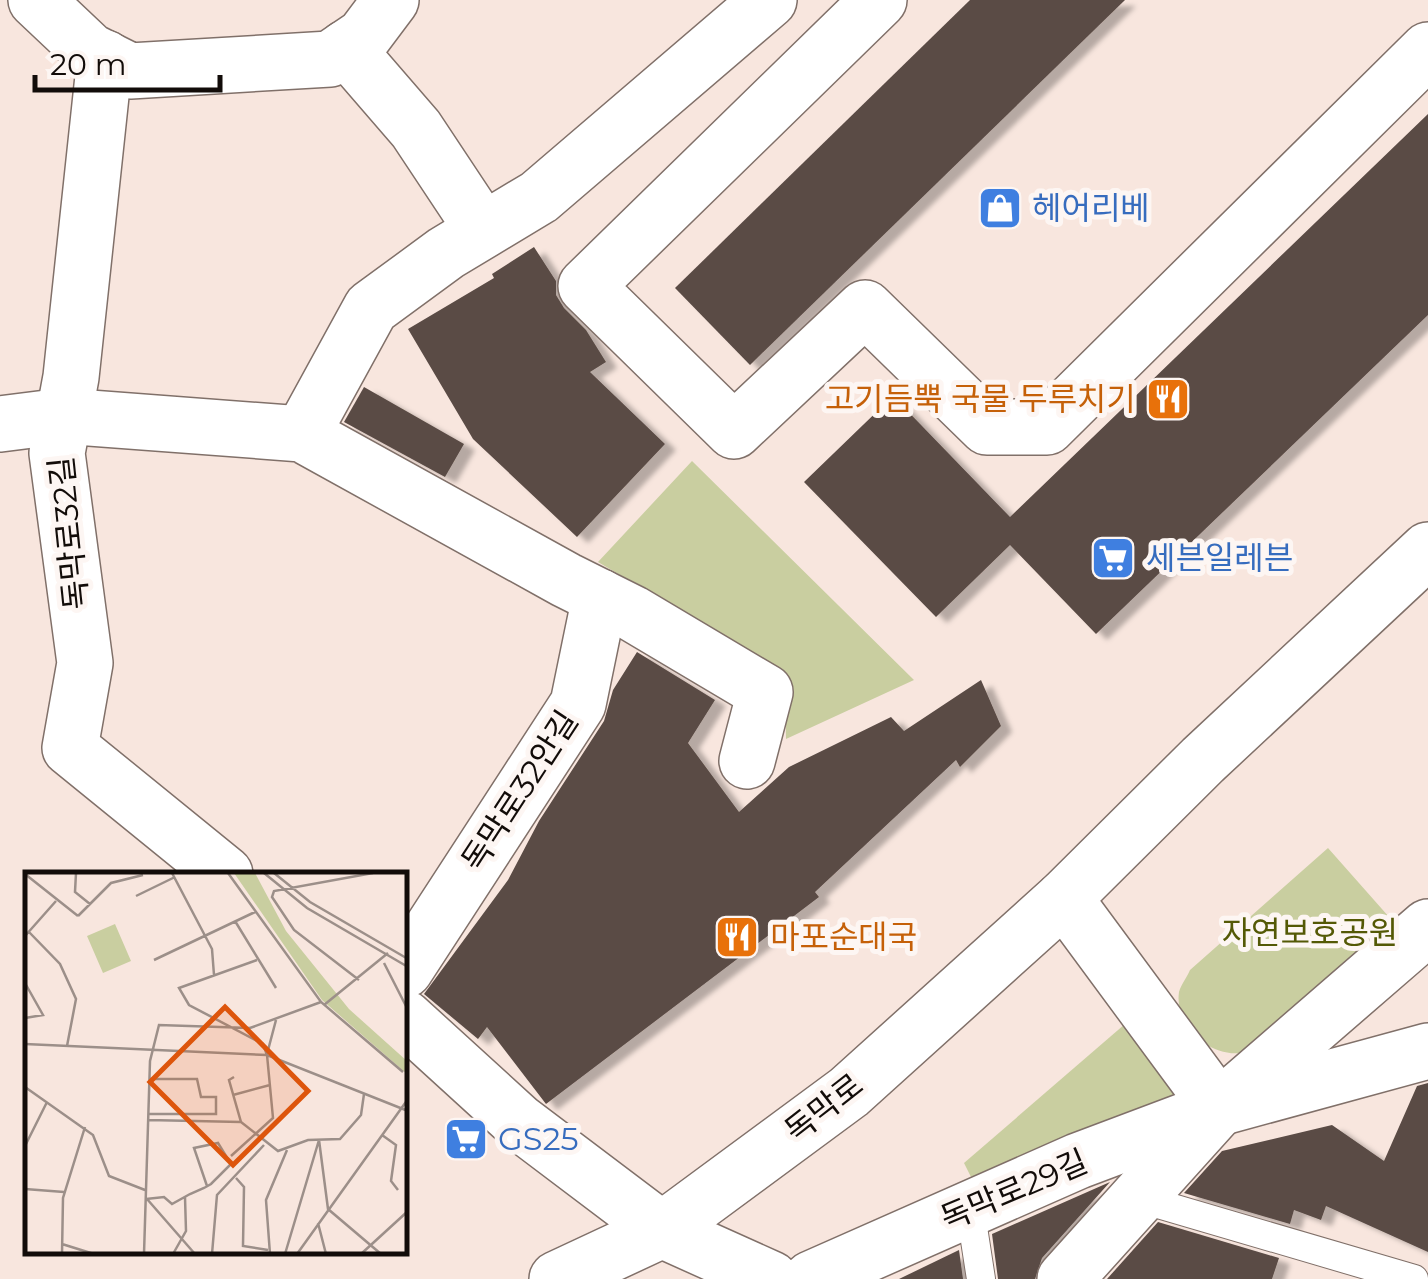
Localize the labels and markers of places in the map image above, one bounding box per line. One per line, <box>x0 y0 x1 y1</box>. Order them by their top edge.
shop icon: 헤어리베 <box>977 185 1023 231</box>
place label: 헤어리베 <box>1032 188 1150 227</box>
restaurant icon: 고기듬뿍 국물 두루치기 <box>1145 376 1191 422</box>
place label: 고기듬뿍 국물 두루치기 <box>825 379 1136 418</box>
supermarket icon: 세븐일레븐 <box>1090 535 1136 581</box>
place label: 세븐일레븐 <box>1146 538 1293 577</box>
restaurant icon: 마포순대국 <box>714 914 760 960</box>
place label: 마포순대국 <box>770 917 917 956</box>
supermarket icon: GS25 <box>443 1116 489 1162</box>
place label: GS25 <box>498 1119 579 1158</box>

